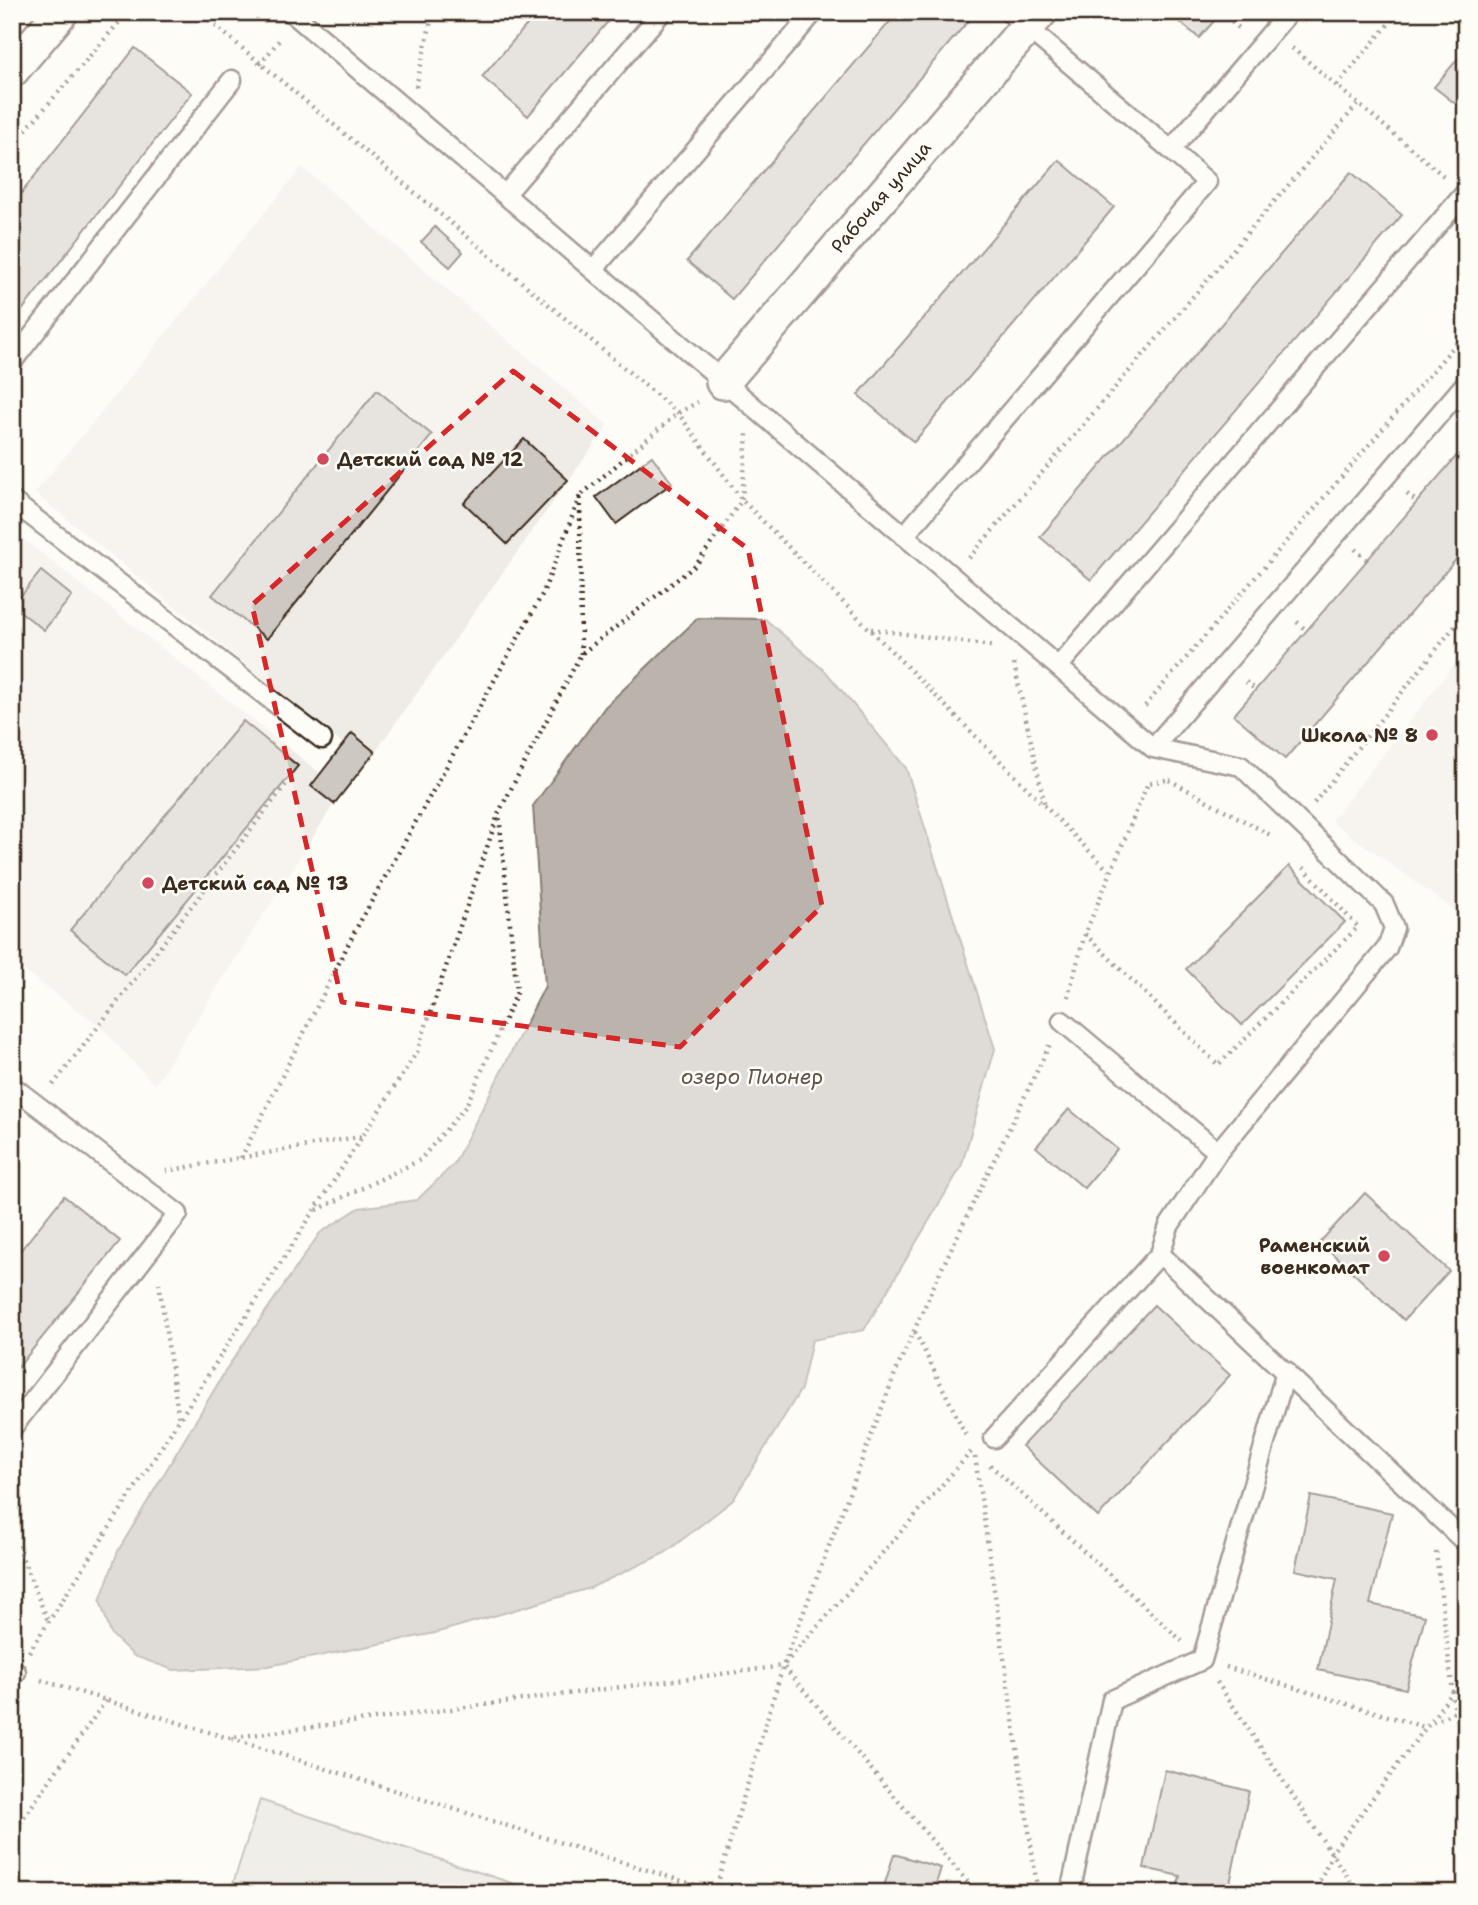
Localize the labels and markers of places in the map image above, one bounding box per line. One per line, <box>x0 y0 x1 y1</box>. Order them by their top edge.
place label: Детский сад № 12 <box>337 447 523 472</box>
marker: Детский сад № 12 <box>315 451 331 467</box>
place label: Школа № 8 <box>1301 723 1418 748</box>
marker: Школа № 8 <box>1424 727 1440 743</box>
place label: Детский сад № 13 <box>162 871 348 896</box>
marker: Детский сад № 13 <box>140 875 156 891</box>
place label: Раменский военкомат <box>1259 1233 1371 1280</box>
marker: Раменский военкомат <box>1376 1248 1392 1264</box>

